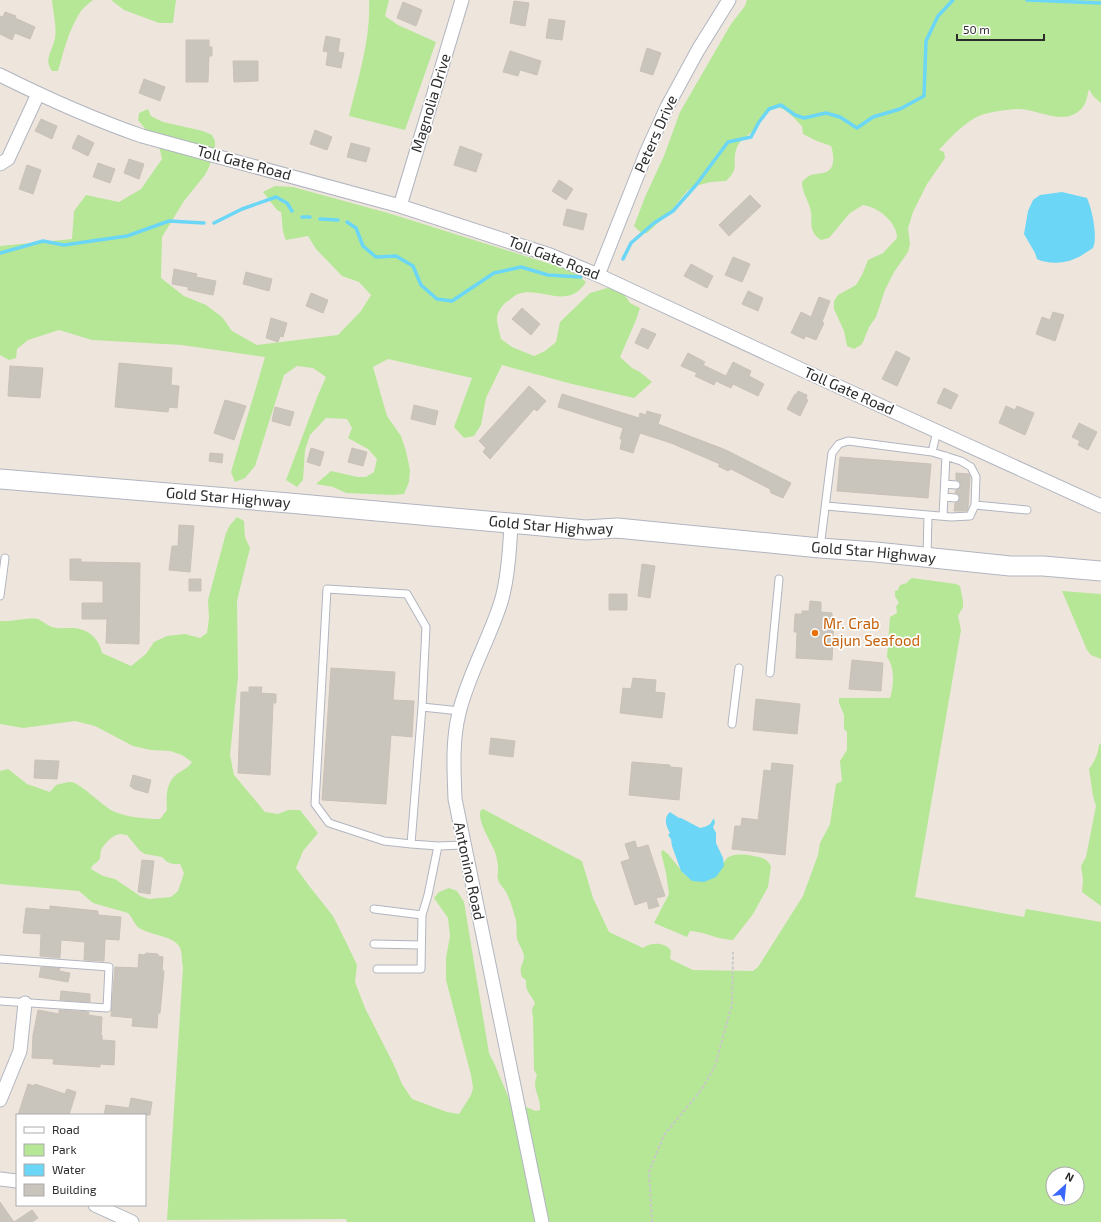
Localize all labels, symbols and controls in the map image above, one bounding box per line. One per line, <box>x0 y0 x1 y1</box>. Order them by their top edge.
scale bar <box>957 16 1044 42</box>
text: 50 m <box>963 22 990 36</box>
street label: Magnolia Drive <box>406 51 454 154</box>
street label: Peters Drive <box>630 92 680 175</box>
street label: Toll Gate Road <box>195 141 293 183</box>
street label: Toll Gate Road <box>506 231 603 283</box>
street label: Toll Gate Road <box>802 362 897 418</box>
street label: Gold Star Highway <box>165 483 291 511</box>
street label: Gold Star Highway <box>488 511 614 538</box>
street label: Gold Star Highway <box>810 537 937 566</box>
place label: Mr. Crab Cajun Seafood <box>823 614 920 650</box>
marker: Mr. Crab Cajun Seafood <box>810 628 820 638</box>
street label: Antonino Road <box>451 820 489 921</box>
legend <box>16 1114 146 1206</box>
text: Road <box>52 1122 80 1136</box>
text: Park <box>52 1142 77 1156</box>
text: Water <box>52 1162 86 1176</box>
north arrow <box>1045 1166 1085 1206</box>
text: N <box>1063 1169 1076 1184</box>
text: Building <box>52 1182 97 1196</box>

